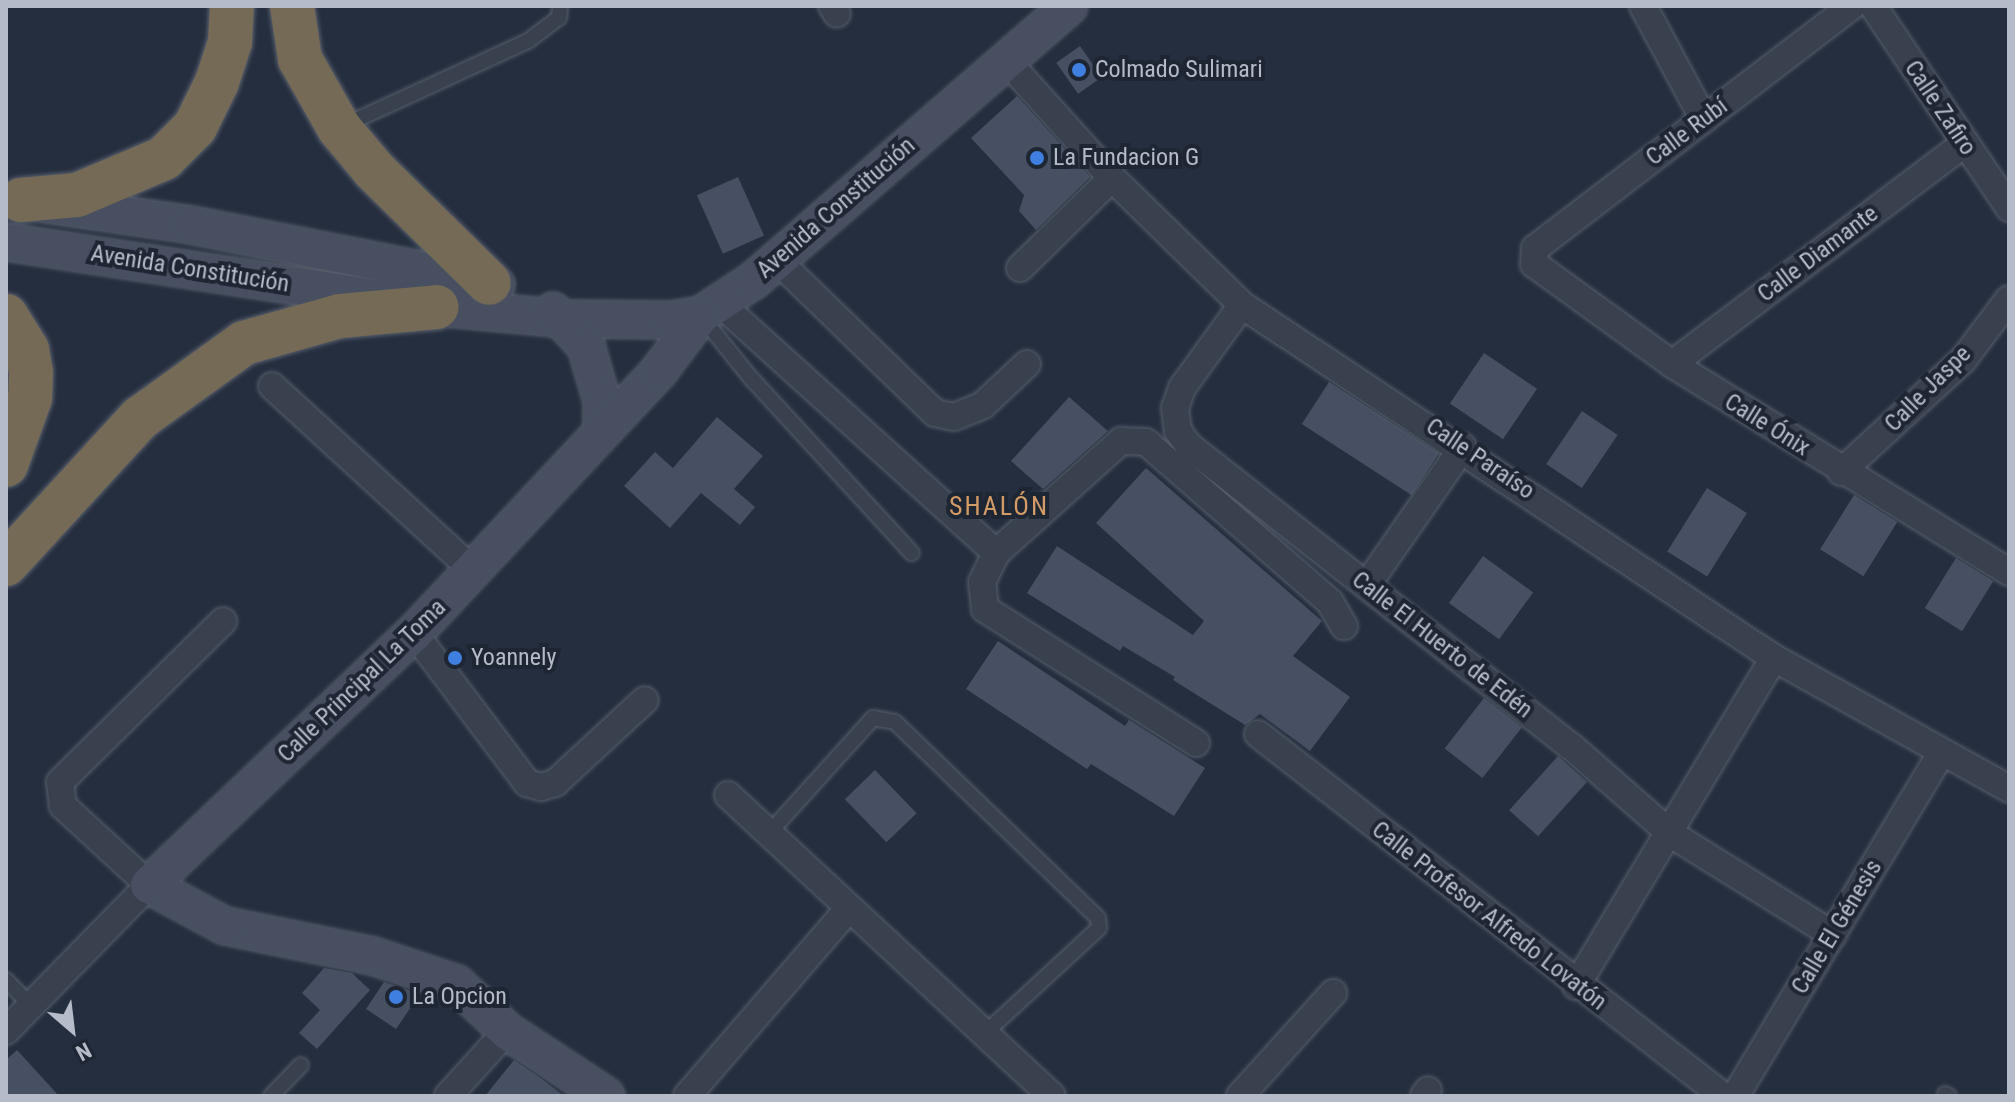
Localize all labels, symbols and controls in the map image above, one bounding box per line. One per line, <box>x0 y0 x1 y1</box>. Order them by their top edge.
street label: Calle Zafiro <box>1898 55 1982 161</box>
place label: Colmado Sulimari <box>1095 56 1263 84</box>
marker: Colmado Sulimari <box>1070 61 1088 79</box>
street label: Calle Rubí <box>1641 92 1733 172</box>
street label: Avenida Constitución <box>751 131 921 285</box>
place label: La Fundacion G <box>1053 144 1199 172</box>
marker: La Fundacion G <box>1028 149 1046 167</box>
street label: Calle Diamante <box>1752 199 1884 309</box>
street label: Avenida Constitución <box>89 239 291 299</box>
street label: Calle Jaspe <box>1879 340 1977 438</box>
street label: Calle Ónix <box>1719 388 1815 462</box>
street label: Calle Paraíso <box>1420 412 1540 506</box>
district label: SHALÓN <box>949 491 1049 523</box>
street label: Calle El Huerto de Edén <box>1346 566 1538 724</box>
street label: Calle Principal La Toma <box>272 593 452 769</box>
place label: Yoannely <box>471 644 556 672</box>
marker: Yoannely <box>446 649 464 667</box>
street label: Calle Profesor Alfredo Lovatón <box>1366 815 1612 1017</box>
street label: Calle El Génesis <box>1786 855 1888 999</box>
place label: La Opcion <box>412 983 507 1011</box>
marker: La Opcion <box>387 988 405 1006</box>
north arrow <box>32 990 112 1070</box>
text: N <box>72 1037 95 1066</box>

